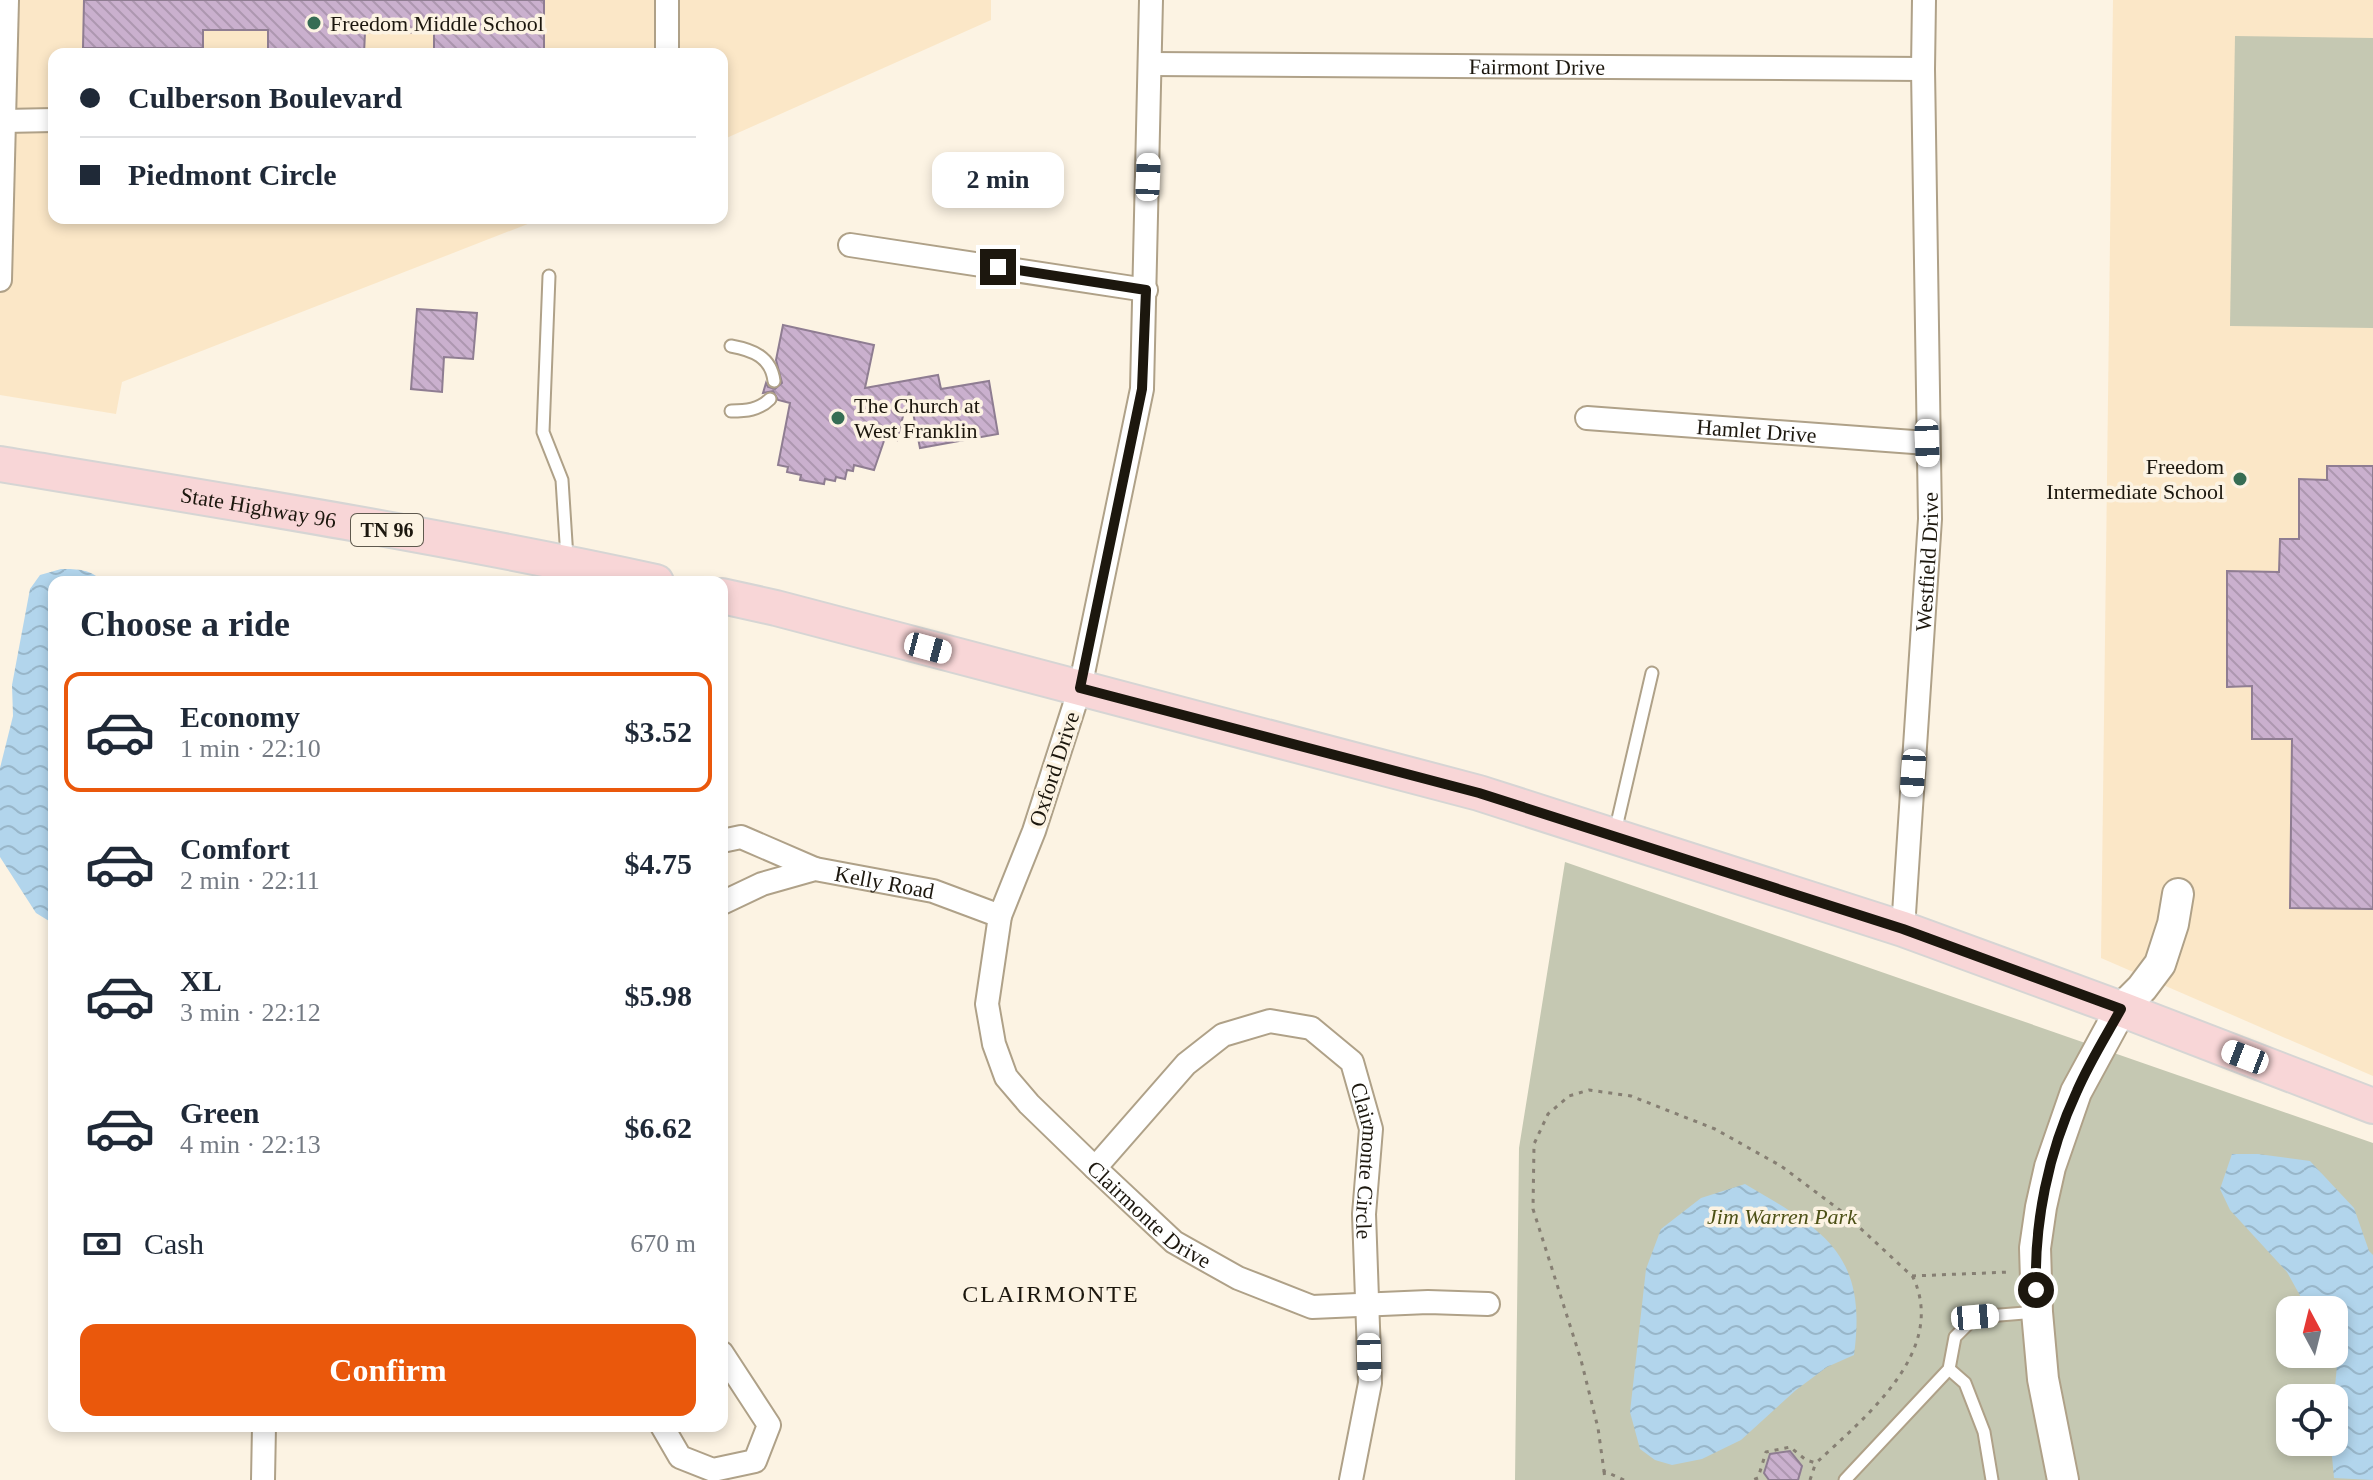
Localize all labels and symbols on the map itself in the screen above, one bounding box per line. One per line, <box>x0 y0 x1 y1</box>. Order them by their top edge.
place label: Freedom Middle School <box>330 11 544 36</box>
marker: Freedom Middle School <box>305 14 323 32</box>
street label: Fairmont Drive <box>1469 54 1605 79</box>
callout: 2 min <box>932 151 1064 207</box>
car <box>1135 153 1161 201</box>
route end <box>980 249 1016 285</box>
place label: The Church at West Franklin <box>854 393 980 443</box>
marker: The Church at West Franklin <box>829 409 847 427</box>
street label: Hamlet Drive <box>1696 414 1817 447</box>
car <box>1914 419 1940 467</box>
place label: Freedom Intermediate School <box>2046 454 2224 504</box>
marker: Freedom Intermediate School <box>2231 470 2249 488</box>
street label: State Highway 96 <box>179 481 338 533</box>
street label: Westfield Drive <box>1910 492 1943 632</box>
road number: TN 96 <box>351 514 423 546</box>
car <box>902 630 954 666</box>
street label: Oxford Drive <box>1024 708 1084 830</box>
car <box>1899 748 1927 798</box>
street label: Kelly Road <box>833 860 936 903</box>
car <box>2218 1037 2272 1077</box>
street label: Clairmonte Circle <box>1346 1079 1384 1240</box>
street label: Clairmonte Drive <box>1082 1155 1216 1273</box>
park label: Jim Warren Park <box>1707 1204 1858 1229</box>
route start <box>2018 1272 2054 1308</box>
district label: CLAIRMONTE <box>962 1281 1140 1307</box>
north arrow <box>2276 1296 2348 1368</box>
car <box>1950 1303 2000 1331</box>
car <box>1357 1333 1381 1381</box>

